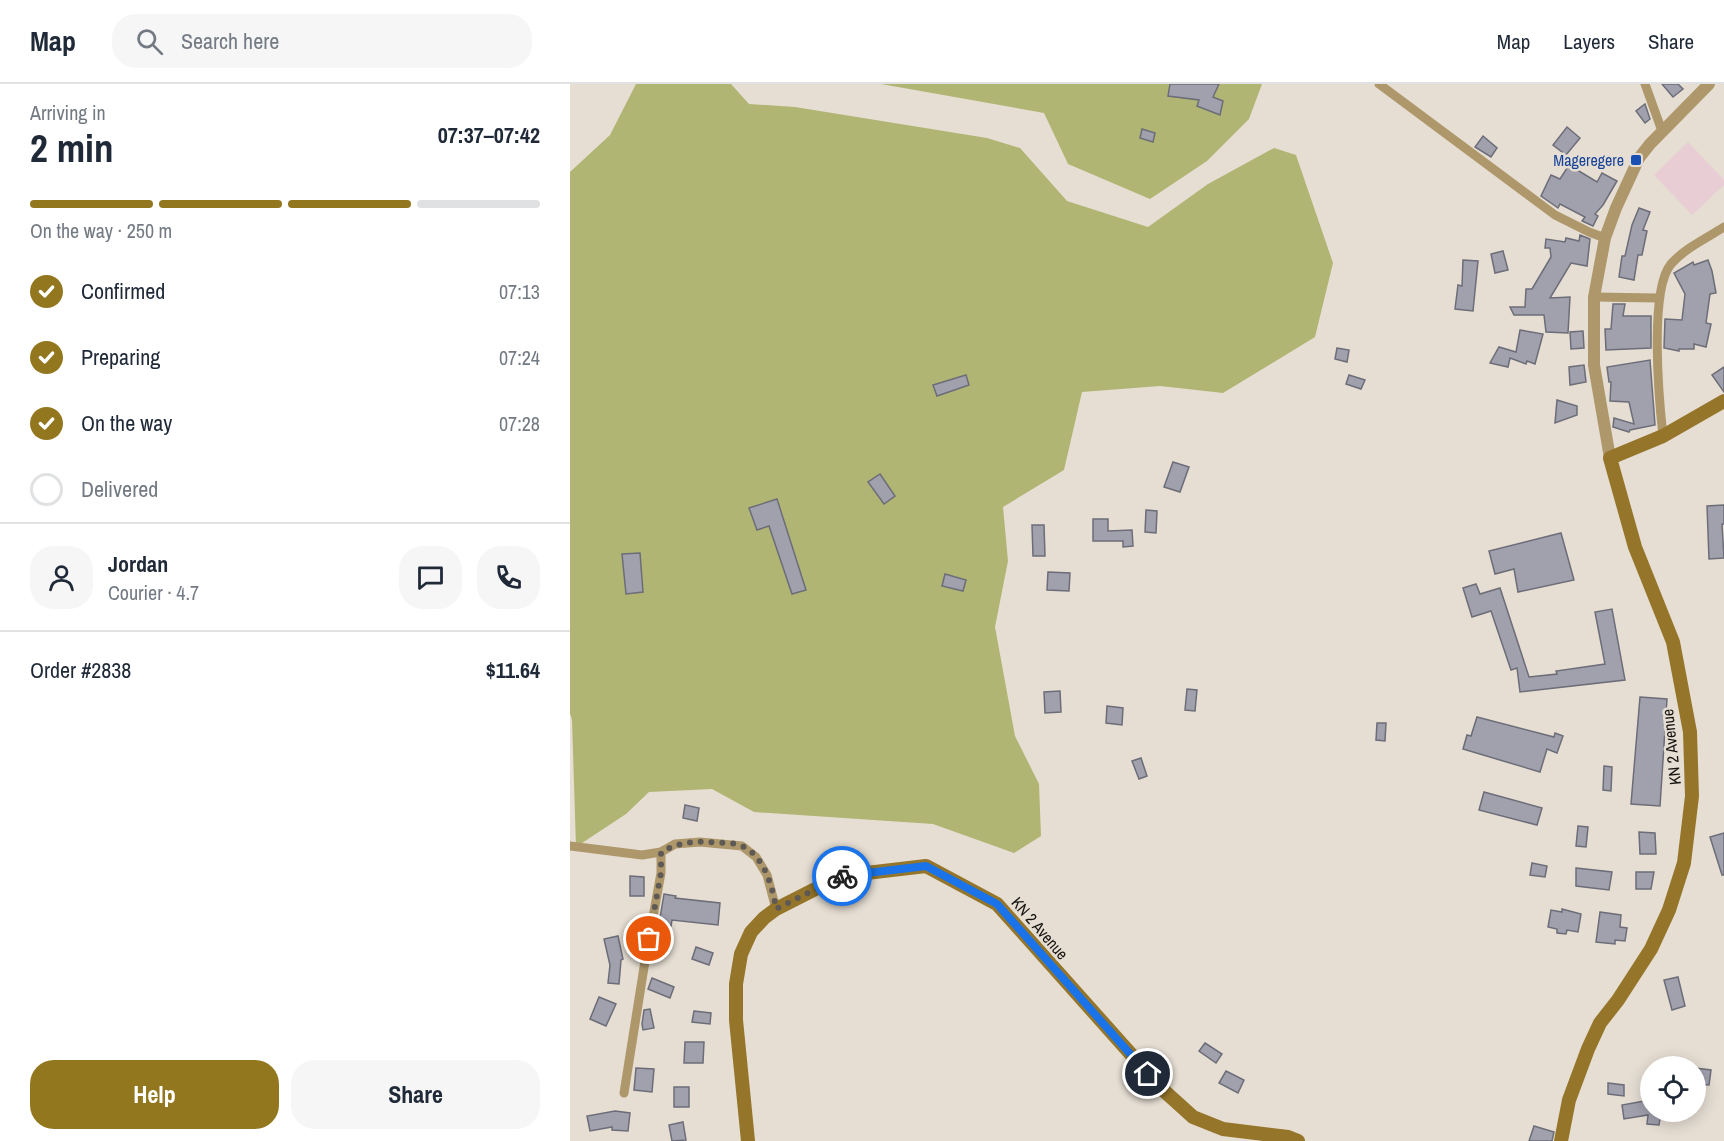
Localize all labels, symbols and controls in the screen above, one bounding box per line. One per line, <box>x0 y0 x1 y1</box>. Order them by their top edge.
search box <box>112 14 532 68</box>
text: Map <box>30 22 76 60</box>
icon: search <box>133 25 166 58</box>
text: Search here <box>181 26 279 56</box>
text: Map <box>1497 27 1530 56</box>
text: Layers <box>1563 27 1615 56</box>
text: Share <box>1648 27 1694 56</box>
text: Arriving in <box>30 99 106 126</box>
text: 07:37–07:42 <box>438 120 540 150</box>
text: 2 min <box>30 122 114 174</box>
place label: Mageregere <box>1553 149 1624 171</box>
marker: Mageregere <box>1629 153 1643 167</box>
text: On the way · 250 m <box>30 217 172 244</box>
icon: check <box>30 275 63 308</box>
text: Confirmed <box>81 276 165 306</box>
text: 07:13 <box>499 278 540 305</box>
icon: check <box>30 341 63 374</box>
text: Preparing <box>81 342 160 372</box>
text: 07:24 <box>499 344 540 371</box>
icon: check <box>30 407 63 440</box>
text: On the way <box>81 408 172 438</box>
text: 07:28 <box>499 410 540 437</box>
text: Delivered <box>81 474 158 504</box>
button: person <box>30 546 93 609</box>
button: chat <box>399 546 462 609</box>
button: phone <box>477 546 540 609</box>
text: Jordan <box>108 549 168 579</box>
text: Courier · 4.7 <box>108 579 199 606</box>
text: Order #2838 <box>30 655 131 685</box>
text: $11.64 <box>486 655 540 685</box>
street label: KN 2 Avenue <box>1656 708 1686 786</box>
courier <box>812 846 872 906</box>
icon: bike <box>826 860 859 893</box>
street label: KN 2 Avenue <box>1007 892 1073 964</box>
pin <box>623 913 674 964</box>
icon: bag <box>632 922 665 955</box>
pin <box>1122 1048 1173 1099</box>
map controls <box>1640 1056 1706 1122</box>
button: locate <box>1640 1056 1706 1122</box>
icon: home <box>1131 1057 1164 1090</box>
button: Help <box>30 1060 279 1129</box>
button: Share <box>291 1060 540 1129</box>

